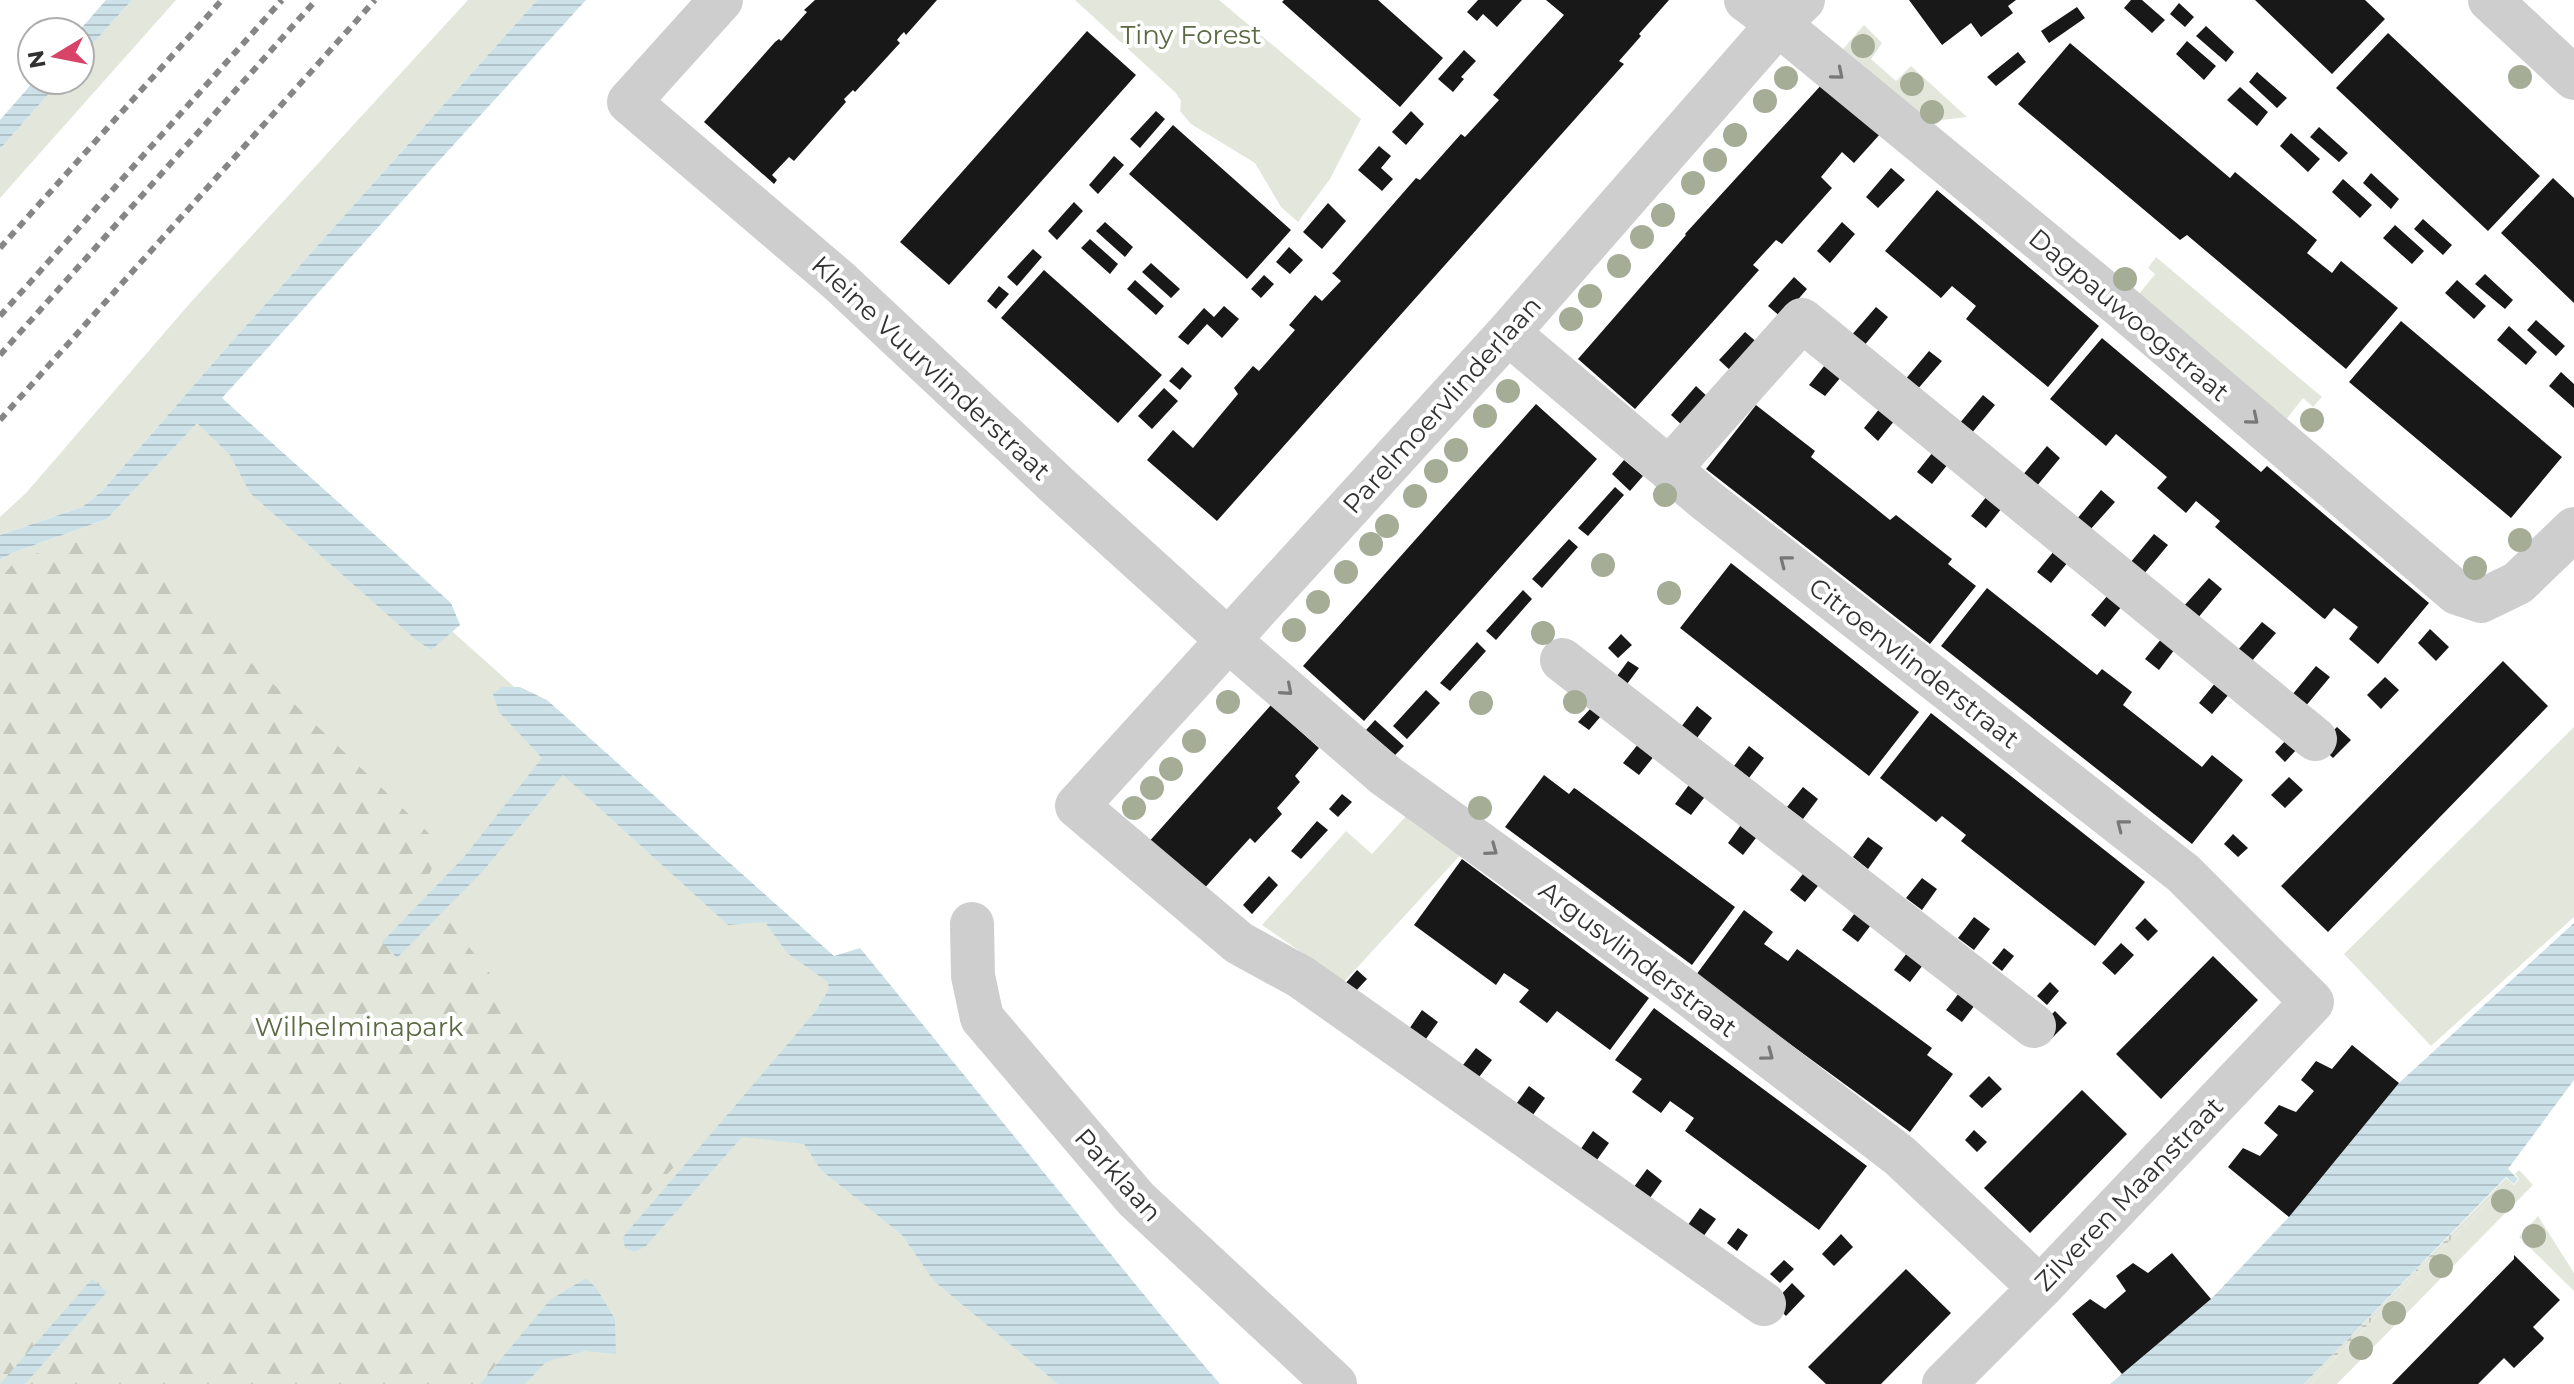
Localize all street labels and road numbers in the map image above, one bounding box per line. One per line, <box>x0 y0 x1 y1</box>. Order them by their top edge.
street label: Dagpauwoogstraat <box>2022 222 2236 408</box>
street label: Kleine Vuurvlinderstraat <box>805 249 1057 487</box>
street label: Parelmoervlinderlaan <box>1336 290 1548 520</box>
street label: Citroenvlinderstraat <box>1802 571 2026 755</box>
street label: Argusvlinderstraat <box>1533 874 1743 1044</box>
street label: Zilveren Maanstraat <box>2028 1090 2230 1298</box>
street label: Parklaan <box>1068 1122 1168 1228</box>

